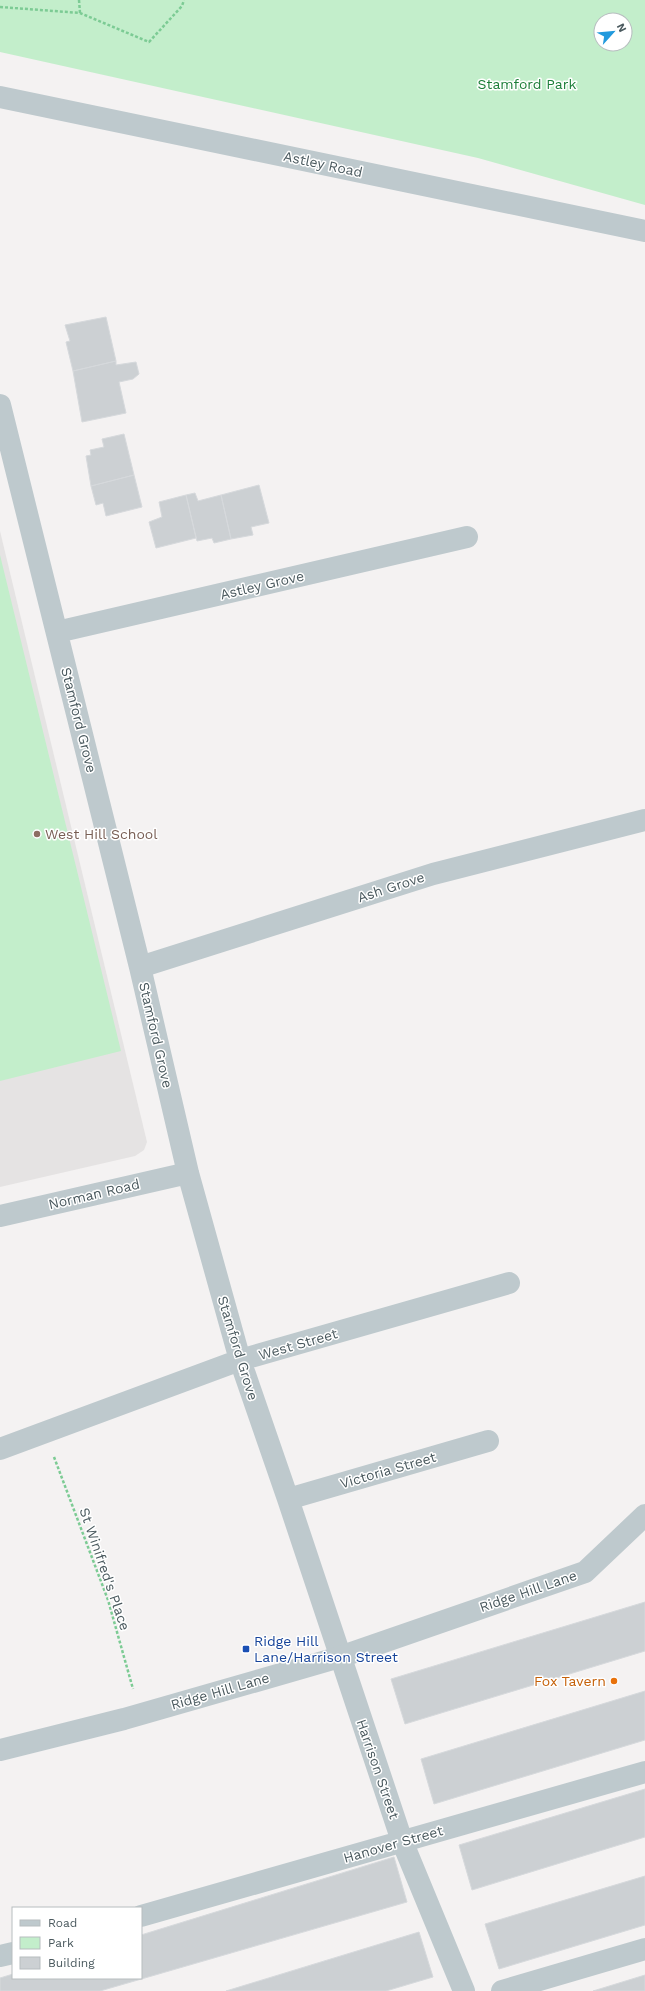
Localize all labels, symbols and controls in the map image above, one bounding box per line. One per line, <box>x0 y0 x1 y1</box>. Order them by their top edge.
north arrow <box>593 12 633 52</box>
text: N <box>614 21 629 34</box>
park label: Stamford Park <box>478 76 576 92</box>
street label: Astley Road <box>282 148 364 180</box>
street label: Astley Grove <box>219 568 305 602</box>
street label: Stamford Grove <box>58 666 100 774</box>
place label: West Hill School <box>45 826 158 842</box>
marker: West Hill School <box>32 829 42 839</box>
street label: Ash Grove <box>356 869 426 905</box>
street label: Stamford Grove <box>136 981 176 1089</box>
street label: Norman Road <box>47 1176 141 1212</box>
street label: Stamford Grove <box>215 1294 261 1402</box>
street label: West Street <box>257 1325 339 1363</box>
street label: Victoria Street <box>338 1449 438 1491</box>
street label: St Winifred's Place <box>77 1506 133 1632</box>
street label: Ridge Hill Lane <box>477 1567 579 1615</box>
place label: Ridge Hill Lane/Harrison Street <box>254 1633 398 1665</box>
marker: Ridge Hill Lane/Harrison Street <box>241 1644 251 1654</box>
street label: Ridge Hill Lane <box>169 1669 271 1713</box>
place label: Fox Tavern <box>534 1673 606 1689</box>
marker: Fox Tavern <box>609 1676 619 1686</box>
street label: Harrison Street <box>353 1717 403 1821</box>
street label: Hanover Street <box>341 1822 445 1866</box>
legend <box>12 1907 142 1979</box>
text: Road <box>48 1916 77 1930</box>
text: Park <box>48 1936 74 1950</box>
text: Building <box>48 1956 95 1970</box>

